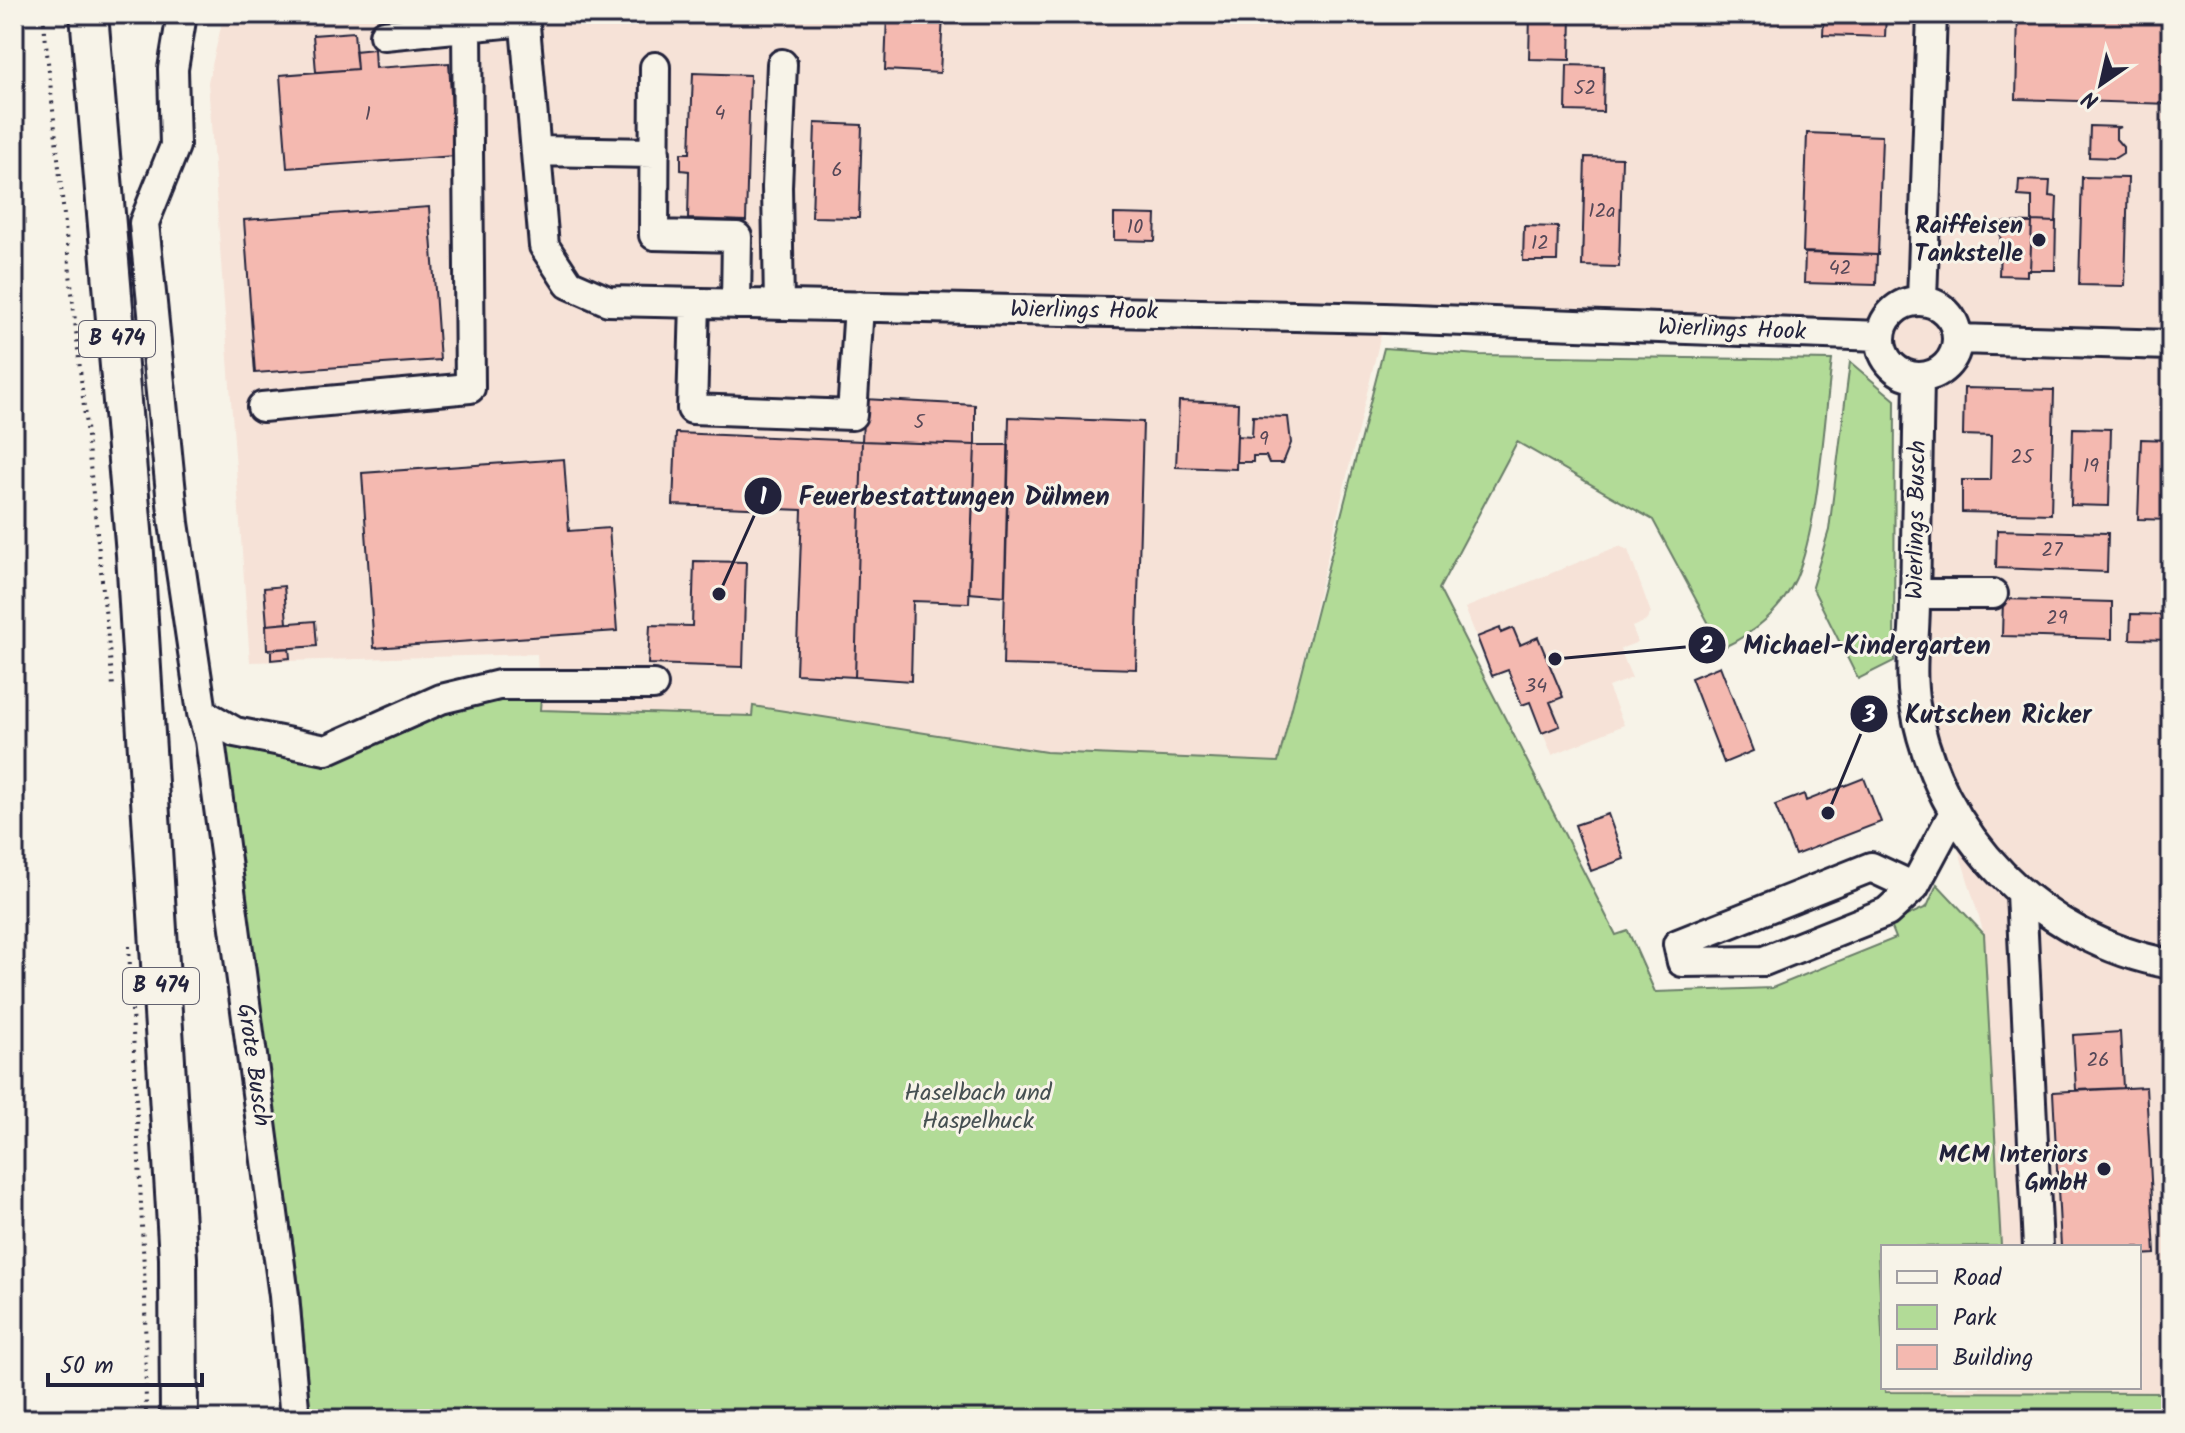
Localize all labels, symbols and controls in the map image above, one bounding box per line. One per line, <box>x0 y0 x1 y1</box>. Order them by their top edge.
north arrow <box>2061 44 2141 124</box>
house number: 52 <box>1574 73 1596 105</box>
text: N <box>2076 80 2107 117</box>
house number: 4 <box>714 98 726 130</box>
house number: 1 <box>365 99 371 131</box>
house number: 6 <box>831 155 843 187</box>
house number: 12a <box>1588 196 1616 228</box>
place label: Raiffeisen Tankstelle <box>1914 207 2023 274</box>
house number: 10 <box>1127 212 1143 244</box>
house number: 12 <box>1531 228 1549 260</box>
marker: Raiffeisen Tankstelle <box>2030 231 2048 249</box>
house number: 42 <box>1829 253 1851 285</box>
street label: Wierlings Hook <box>1010 290 1159 332</box>
street label: Wierlings Hook <box>1657 308 1807 352</box>
road number: B 474 <box>79 321 155 357</box>
house number: 5 <box>914 407 926 439</box>
house number: 9 <box>1259 424 1269 456</box>
street label: Wierlings Busch <box>1896 440 1938 600</box>
house number: 25 <box>2011 442 2034 474</box>
house number: 19 <box>2083 451 2099 483</box>
callout: Feuerbestattungen Dülmen <box>743 471 1126 521</box>
text: Feuerbestattungen Dülmen <box>798 477 1110 519</box>
text: 1 <box>759 478 767 517</box>
house number: 27 <box>2042 535 2063 567</box>
house number: 29 <box>2046 603 2068 635</box>
callout: Michael-Kindergarten <box>1687 620 2007 670</box>
text: Michael-Kindergarten <box>1743 626 1991 668</box>
text: 2 <box>1700 627 1714 666</box>
house number: 34 <box>1525 671 1547 703</box>
callout: Kutschen Ricker <box>1849 689 2108 739</box>
text: Kutschen Ricker <box>1905 695 2093 737</box>
text: 3 <box>1861 696 1876 735</box>
road number: B 474 <box>123 968 199 1004</box>
street label: Grote Busch <box>225 1001 281 1129</box>
house number: 26 <box>2087 1045 2109 1077</box>
park label: Haselbach und Haspelhuck <box>904 1074 1053 1141</box>
place label: MCM Interiors GmbH <box>1939 1136 2088 1203</box>
marker: MCM Interiors GmbH <box>2095 1160 2113 1178</box>
legend <box>1881 1245 2141 1389</box>
text: Road <box>1953 1259 2002 1298</box>
text: Park <box>1953 1299 1997 1338</box>
scale bar <box>48 1337 202 1387</box>
text: Building <box>1953 1339 2033 1378</box>
text: 50 m <box>60 1347 114 1386</box>

